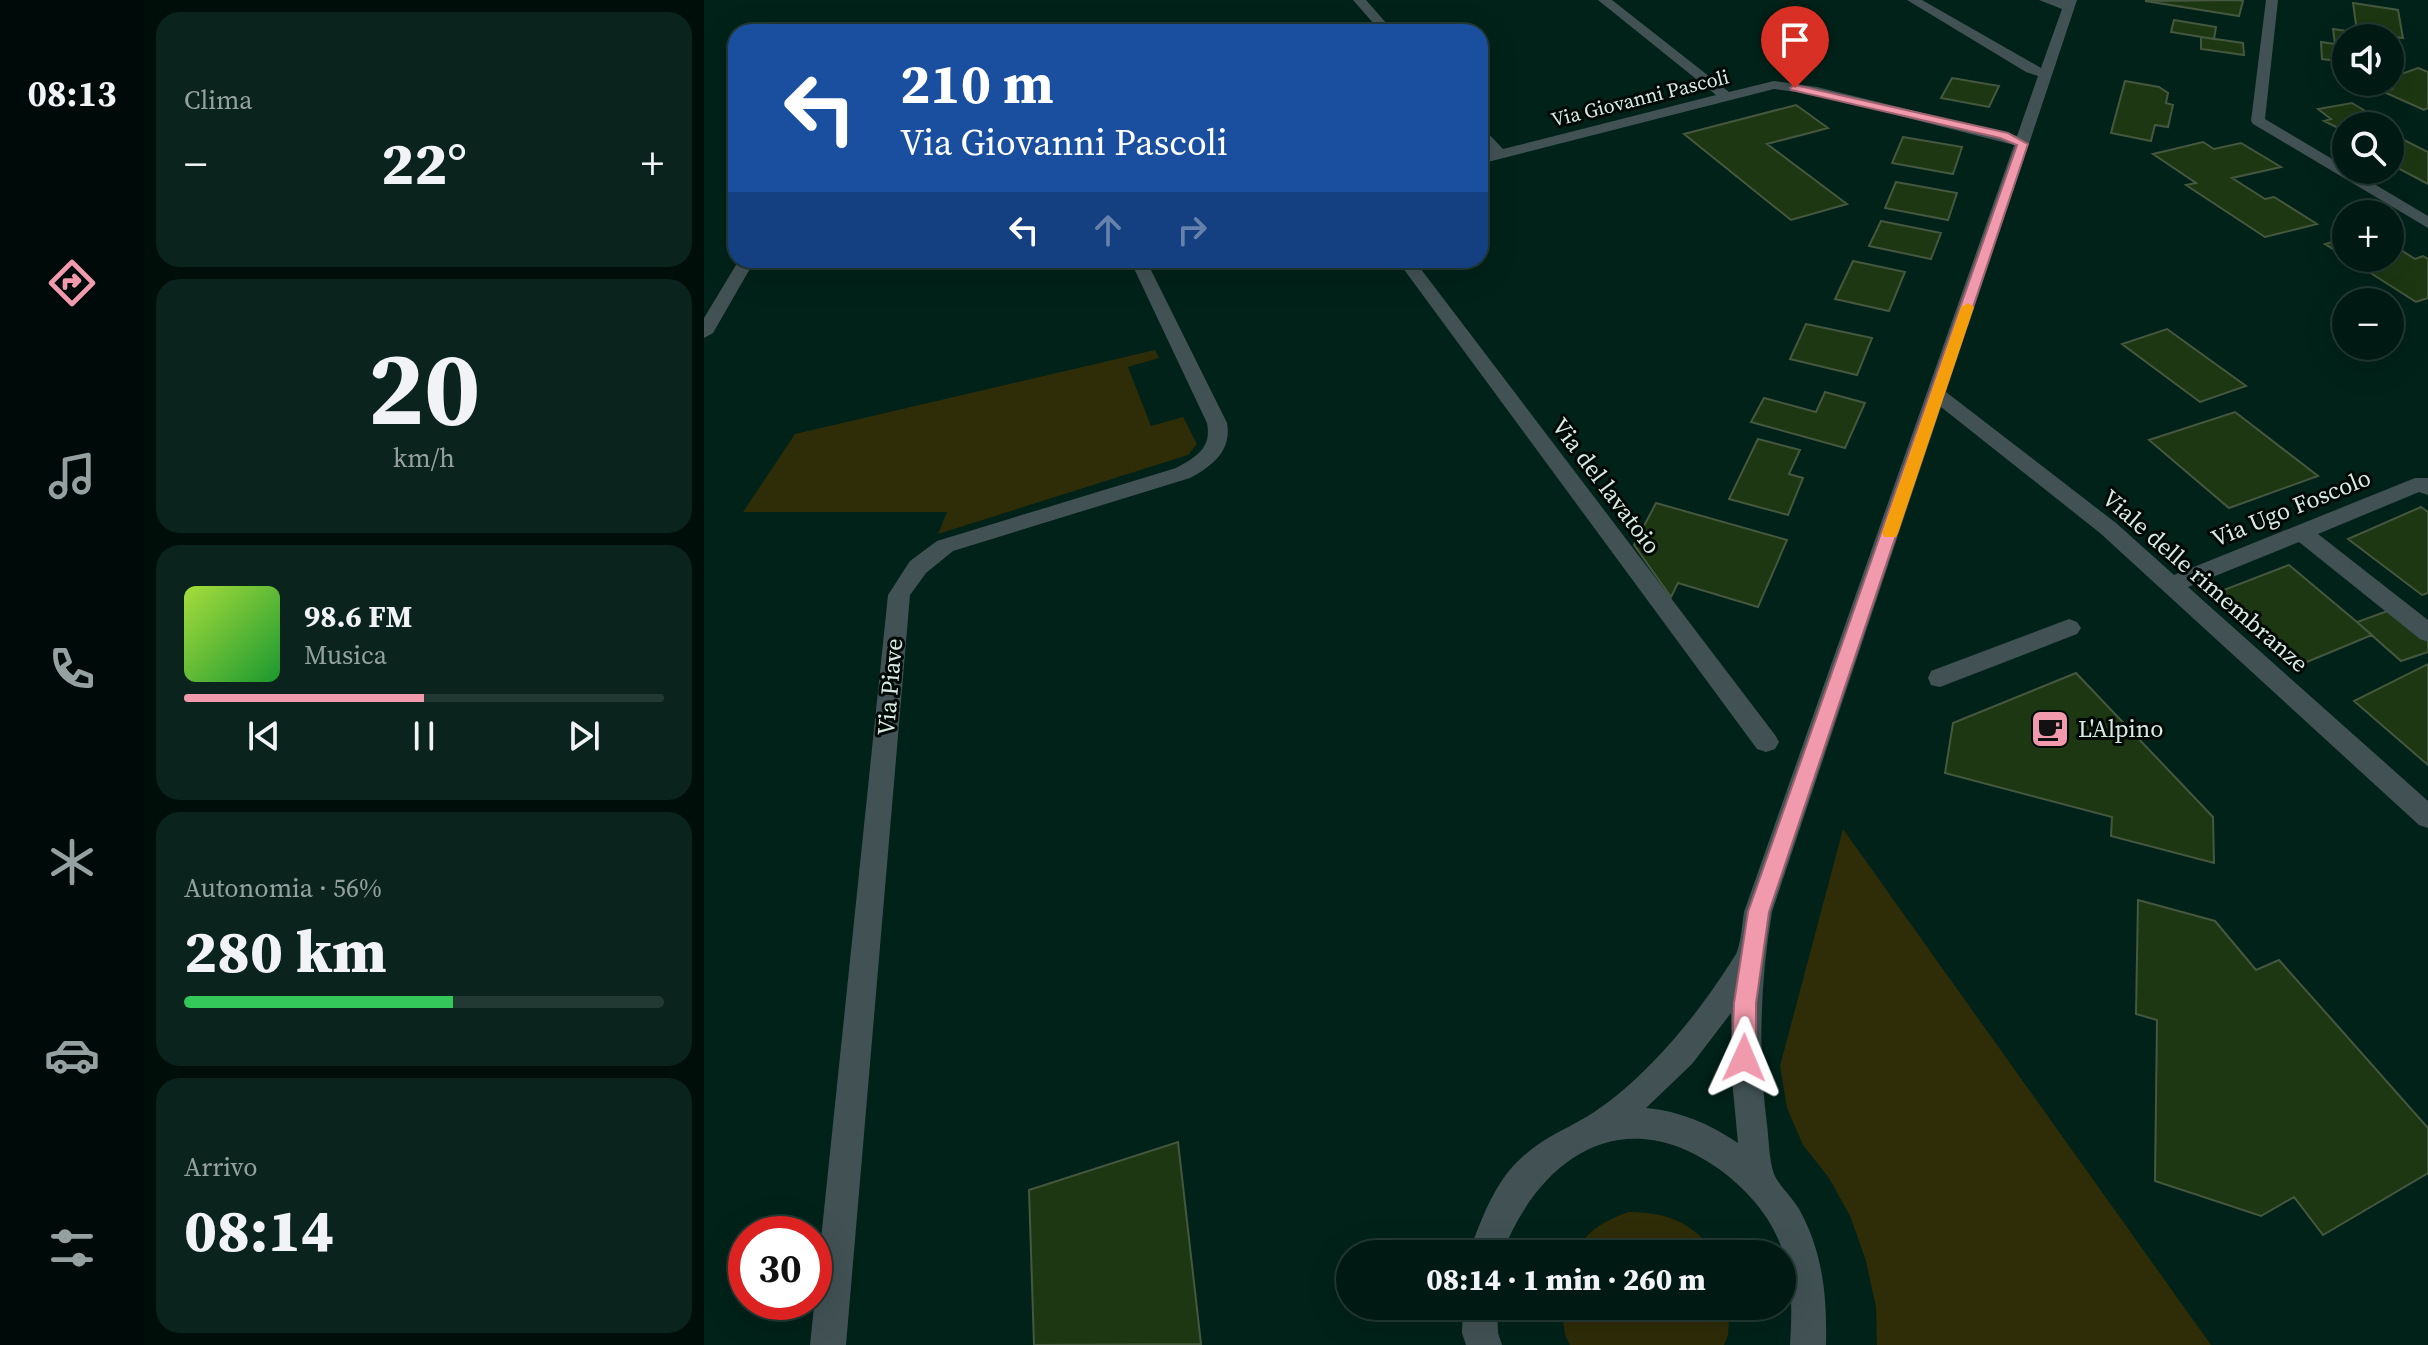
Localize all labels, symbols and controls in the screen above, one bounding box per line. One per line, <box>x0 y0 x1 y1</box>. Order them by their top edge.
pin <box>1761 6 1829 88</box>
icon: arrive <box>1773 18 1817 62</box>
map controls <box>2332 24 2404 360</box>
button: sound <box>2332 24 2404 96</box>
text: 210 m <box>900 45 1054 122</box>
icon: left <box>768 56 872 160</box>
street label: Via Giovanni Pascoli <box>1548 62 1732 134</box>
text: 08:13 <box>28 69 116 118</box>
text: Clima <box>184 82 253 118</box>
button: search <box>2332 112 2404 184</box>
text: Via Giovanni Pascoli <box>900 118 1228 167</box>
text: 22° <box>381 122 467 204</box>
text: − <box>184 133 207 194</box>
text: + <box>641 133 664 194</box>
button: + <box>2332 200 2404 272</box>
icon: left <box>1002 208 1046 252</box>
icon: ahead <box>1086 208 1130 252</box>
icon: right <box>1170 208 1214 252</box>
icon: directions <box>44 255 100 311</box>
button: − <box>2332 288 2404 360</box>
text: 20 <box>368 316 480 459</box>
street label: Via del lavatoio <box>1544 411 1669 561</box>
text: km/h <box>393 440 455 476</box>
icon: music <box>44 448 100 504</box>
street label: Via Ugo Foscolo <box>2206 461 2375 555</box>
street label: Viale delle rimembranze <box>2095 482 2316 680</box>
text: 98.6 FM <box>304 596 412 637</box>
text: Musica <box>304 637 387 673</box>
street label: Via Piave <box>869 637 910 737</box>
icon: phone <box>44 641 100 697</box>
cafe icon: L'Alpino <box>2029 708 2071 750</box>
place label: L'Alpino <box>2078 712 2164 745</box>
icon: previous <box>242 714 286 758</box>
icon: pause <box>402 714 446 758</box>
icon: next <box>562 714 606 758</box>
icon: climate <box>44 834 100 890</box>
text: Autonomia · 56% <box>184 870 382 906</box>
text: 280 km <box>184 910 387 992</box>
position arrow <box>1702 1016 1786 1100</box>
icon: car <box>44 1027 100 1083</box>
text: Arrivo <box>184 1149 258 1185</box>
text: 08:14 <box>184 1189 334 1271</box>
speed limit sign: 30 <box>728 1216 832 1320</box>
icon: filters <box>44 1220 100 1276</box>
text: 08:14 · 1 min · 260 m <box>1426 1259 1706 1300</box>

